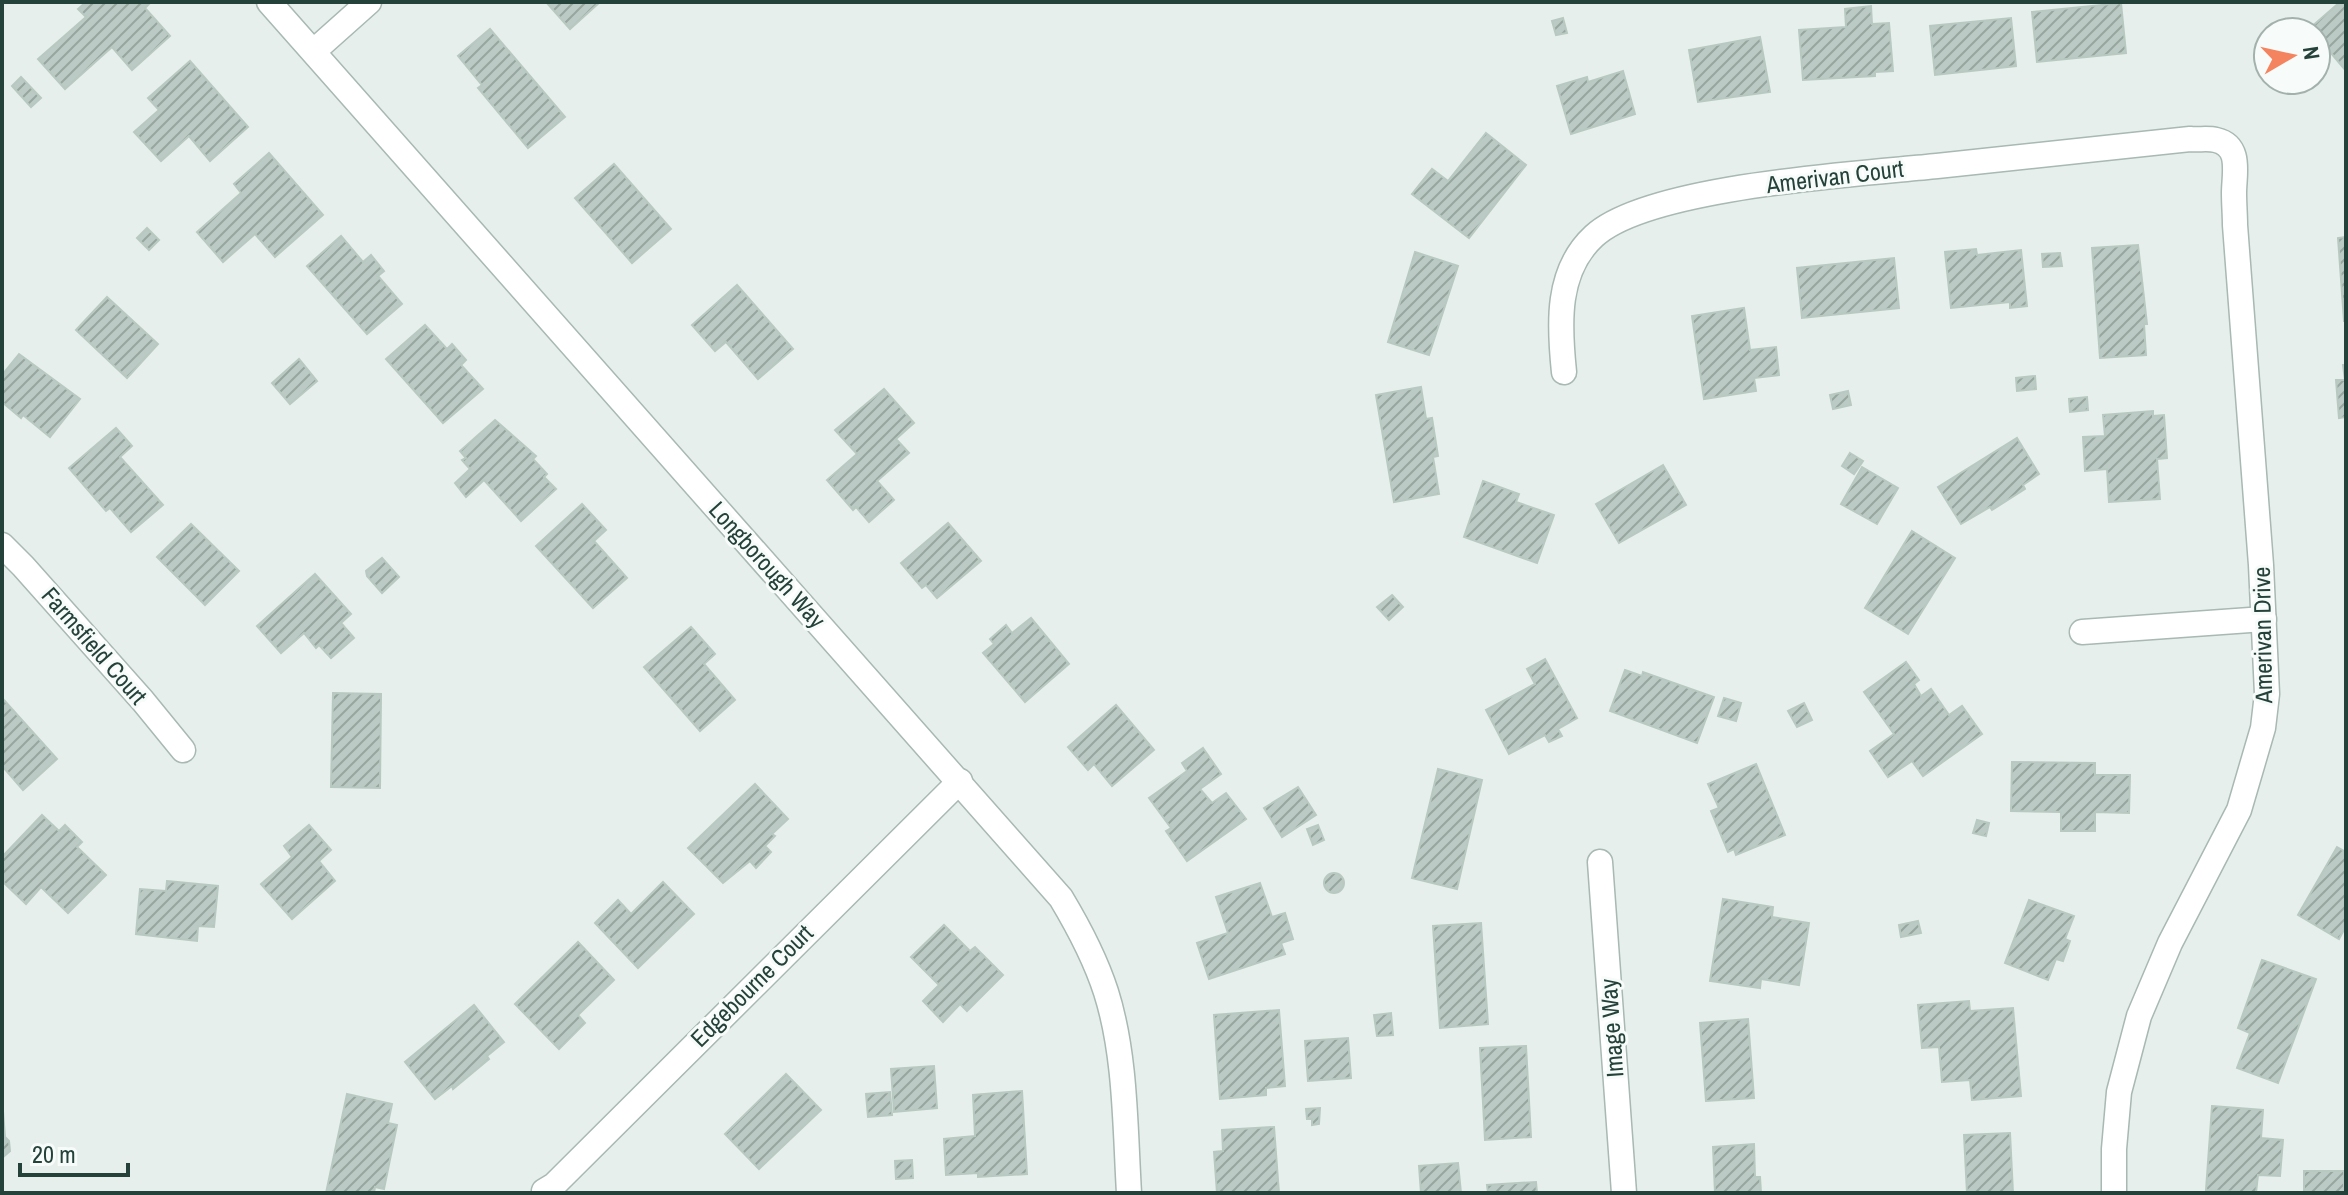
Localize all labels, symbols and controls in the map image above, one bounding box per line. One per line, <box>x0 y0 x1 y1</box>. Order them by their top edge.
north arrow <box>2252 16 2332 96</box>
text: N <box>2296 44 2328 62</box>
street label: Amerivan Court <box>1764 152 1906 200</box>
street label: Longborough Way <box>702 494 833 635</box>
street label: Amerivan Drive <box>2245 566 2279 705</box>
street label: Farmsfield Court <box>35 580 155 711</box>
street label: Edgebourne Court <box>683 917 820 1053</box>
street label: Image Way <box>1592 978 1630 1078</box>
scale bar <box>20 1127 128 1177</box>
text: 20 m <box>32 1138 76 1170</box>

